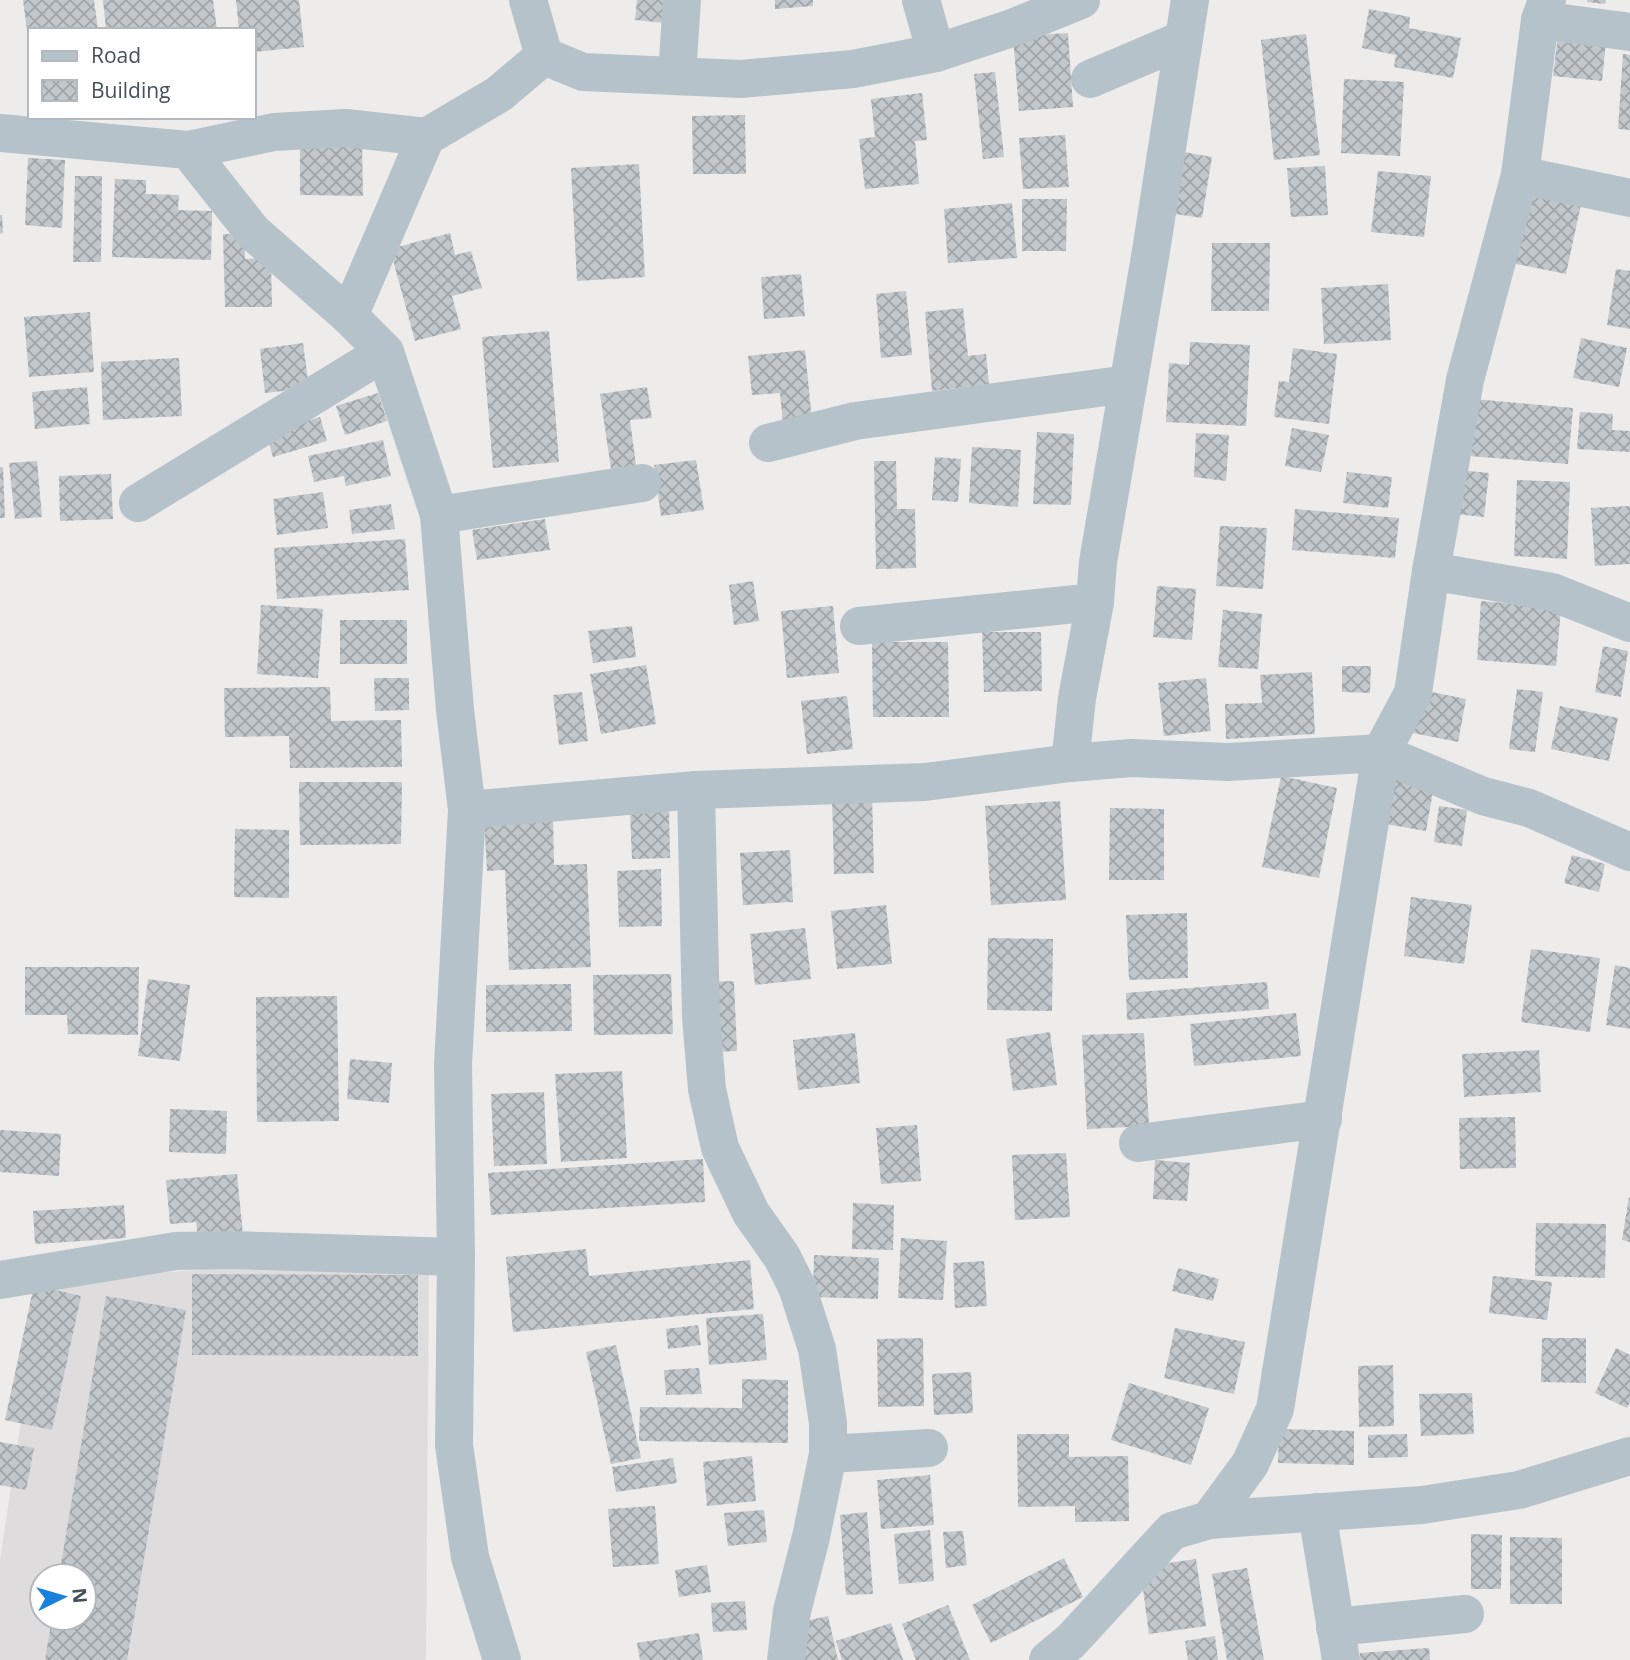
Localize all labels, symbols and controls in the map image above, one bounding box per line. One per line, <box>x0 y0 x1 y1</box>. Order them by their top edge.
legend <box>28 28 256 119</box>
text: Road <box>91 41 141 69</box>
text: Building <box>91 76 170 104</box>
north arrow <box>28 1562 98 1632</box>
text: N <box>66 1587 94 1604</box>

